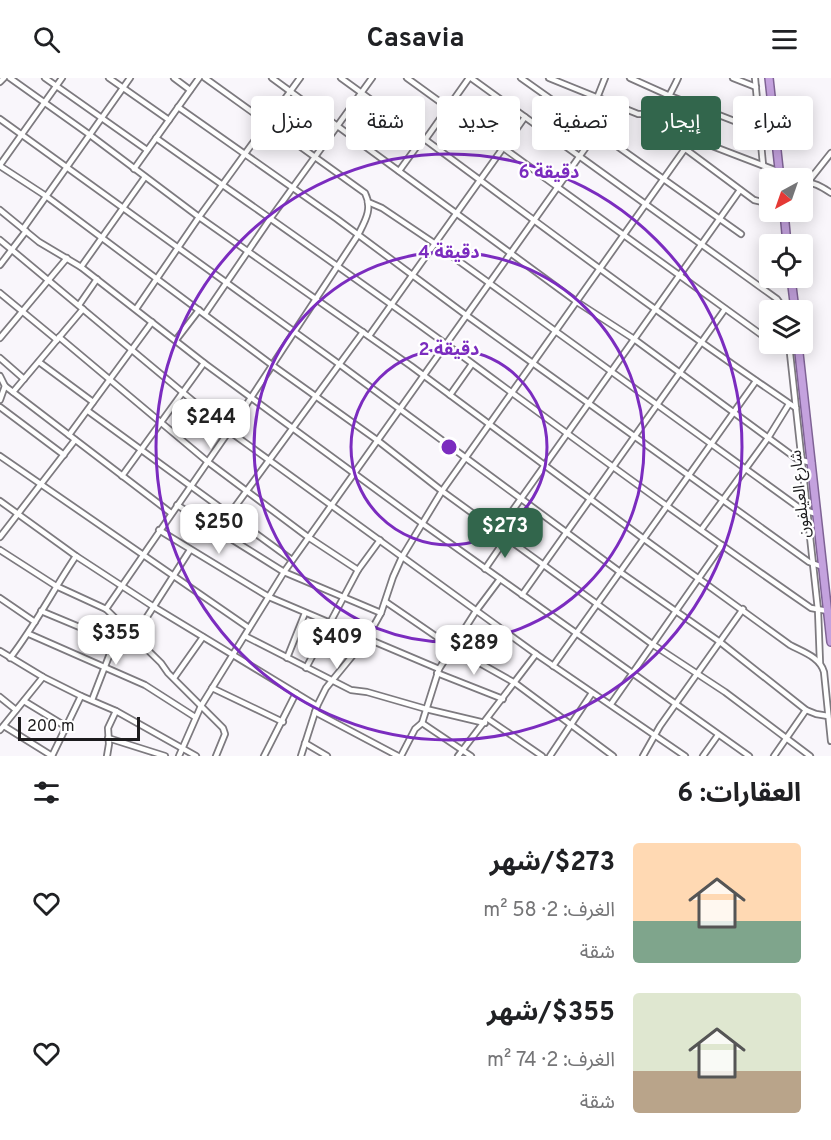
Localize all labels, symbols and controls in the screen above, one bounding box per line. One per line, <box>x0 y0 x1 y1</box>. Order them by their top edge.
text: Casavia <box>367 22 464 56</box>
icon: search <box>30 23 63 56</box>
icon: menu <box>768 23 801 56</box>
chip: منزل <box>251 96 334 150</box>
chip: شقة <box>346 96 425 150</box>
chip: جديد <box>437 96 520 150</box>
chip: تصفية <box>532 96 629 150</box>
chip: إيجار <box>641 96 721 150</box>
chip: شراء <box>733 96 813 150</box>
text: 6 دقيقة <box>519 162 579 185</box>
north arrow <box>759 168 813 222</box>
map controls <box>759 168 813 354</box>
button: locate <box>759 234 813 288</box>
text: 4 دقيقة <box>418 242 480 265</box>
button: layers <box>759 300 813 354</box>
text: 2 دقيقة <box>419 339 479 362</box>
pin: $244 <box>175 399 247 450</box>
text: $244 <box>186 405 236 431</box>
centre of rings <box>439 437 459 457</box>
street label: شارع العيلفون <box>786 449 817 539</box>
pin: $250 <box>183 504 255 555</box>
pin: $273 <box>469 508 541 559</box>
text: $250 <box>194 510 244 536</box>
text: $273 <box>482 514 528 540</box>
pin: $355 <box>80 615 152 666</box>
pin: $409 <box>301 619 373 670</box>
text: $355 <box>92 621 140 647</box>
text: $409 <box>312 625 362 651</box>
pin: $289 <box>438 625 510 676</box>
text: $289 <box>449 631 499 657</box>
scale bar <box>18 714 140 742</box>
text: 200 m <box>27 717 75 737</box>
icon: filters <box>30 776 63 809</box>
text: العقارات: 6 <box>677 778 801 811</box>
text: $273/شهر <box>490 847 615 880</box>
icon: home <box>681 867 753 939</box>
icon: heart <box>30 887 63 920</box>
text: الغرف: 2 · 58 m² <box>483 898 615 924</box>
text: شقة <box>580 940 615 966</box>
text: $355/شهر <box>487 997 615 1030</box>
icon: home <box>681 1017 753 1089</box>
icon: heart <box>30 1037 63 1070</box>
text: الغرف: 2 · 74 m² <box>487 1048 615 1074</box>
text: شقة <box>580 1090 615 1116</box>

